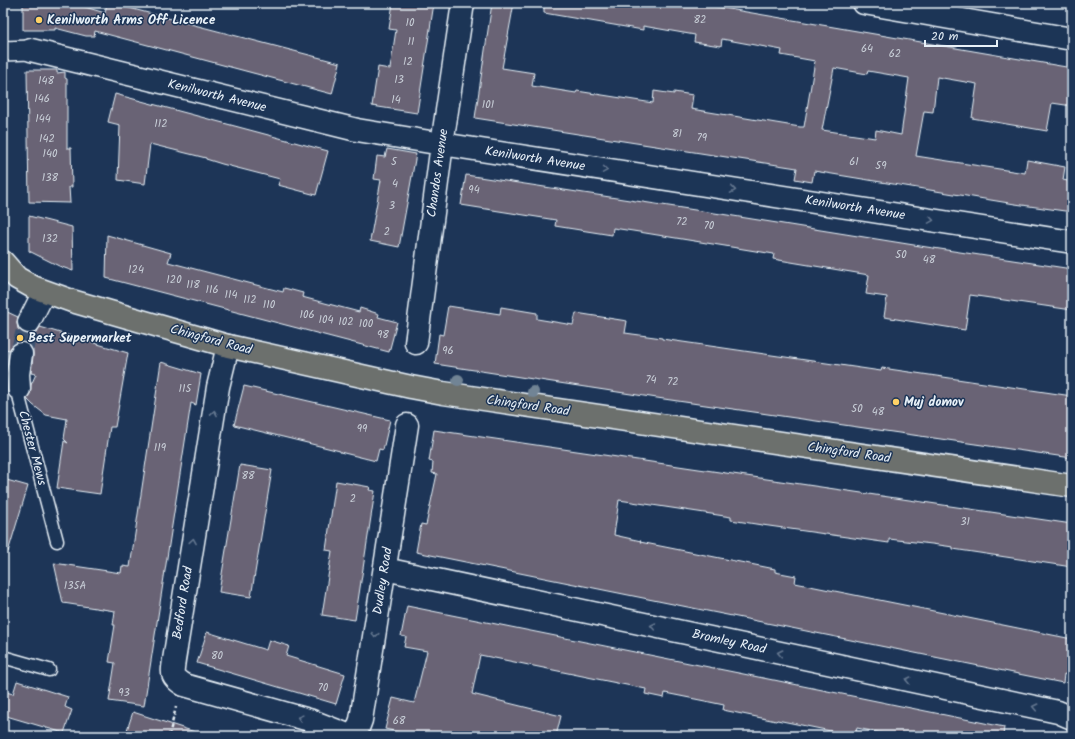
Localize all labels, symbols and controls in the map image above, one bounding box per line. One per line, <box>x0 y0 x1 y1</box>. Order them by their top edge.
place label: Kenilworth Arms Off Licence <box>47 10 216 31</box>
house number: 82 <box>693 11 707 29</box>
house number: 10 <box>406 14 415 32</box>
marker: Kenilworth Arms Off Licence <box>34 15 44 25</box>
scale bar <box>925 22 997 48</box>
text: 20 m <box>931 27 959 46</box>
house number: 11 <box>408 33 414 51</box>
house number: 64 <box>861 40 873 58</box>
house number: 62 <box>889 45 901 63</box>
house number: 12 <box>403 53 413 71</box>
house number: 13 <box>394 71 404 89</box>
house number: 148 <box>38 72 54 90</box>
street label: Kenilworth Avenue <box>165 74 269 118</box>
house number: 146 <box>34 90 50 108</box>
house number: 14 <box>391 91 401 109</box>
house number: 101 <box>482 96 494 114</box>
house number: 144 <box>35 110 51 128</box>
house number: 112 <box>154 115 168 133</box>
house number: 81 <box>672 125 682 143</box>
street label: Chandos Avenue <box>421 127 455 219</box>
house number: 79 <box>697 129 708 147</box>
house number: 142 <box>39 130 55 148</box>
street label: Kenilworth Avenue <box>483 141 587 177</box>
house number: 140 <box>42 145 58 163</box>
house number: 5 <box>391 153 398 171</box>
house number: 61 <box>849 153 859 171</box>
house number: 59 <box>875 157 887 175</box>
one-way arrow <box>602 165 608 174</box>
house number: 138 <box>42 169 59 187</box>
house number: 4 <box>392 175 398 193</box>
house number: 94 <box>468 181 480 199</box>
one-way arrow <box>730 185 737 193</box>
street label: Kenilworth Avenue <box>803 190 907 226</box>
house number: 3 <box>389 197 395 215</box>
house number: 72 <box>676 213 688 231</box>
one-way arrow <box>928 215 934 224</box>
house number: 70 <box>704 217 715 235</box>
house number: 2 <box>384 223 390 241</box>
house number: 132 <box>42 230 58 248</box>
house number: 50 <box>895 246 907 264</box>
house number: 48 <box>923 251 936 269</box>
house number: 124 <box>128 261 144 279</box>
house number: 120 <box>166 271 182 289</box>
house number: 118 <box>186 276 200 294</box>
house number: 116 <box>205 281 219 299</box>
house number: 114 <box>225 286 237 304</box>
house number: 112 <box>243 291 257 309</box>
house number: 110 <box>263 296 276 314</box>
house number: 106 <box>299 306 315 324</box>
house number: 104 <box>318 311 334 329</box>
house number: 102 <box>338 313 354 331</box>
house number: 100 <box>359 315 374 333</box>
street label: Chingford Road <box>168 319 255 361</box>
house number: 98 <box>377 326 389 344</box>
place label: Best Supermarket <box>28 328 132 349</box>
marker: Best Supermarket <box>15 333 25 343</box>
house number: 96 <box>442 342 454 360</box>
house number: 74 <box>645 371 657 389</box>
house number: 72 <box>667 373 679 391</box>
house number: 115 <box>179 380 192 398</box>
street label: Chingford Road <box>485 390 571 422</box>
place label: Muj domov <box>904 392 964 413</box>
marker: Muj domov <box>891 397 901 407</box>
house number: 50 <box>851 400 863 418</box>
house number: 48 <box>872 403 885 421</box>
street label: Chester Mews <box>12 408 52 488</box>
one-way arrow <box>209 409 218 416</box>
house number: 99 <box>357 420 368 438</box>
street label: Chingford Road <box>806 437 892 469</box>
house number: 119 <box>154 439 167 457</box>
house number: 88 <box>241 467 255 485</box>
house number: 2 <box>350 490 356 508</box>
house number: 31 <box>960 513 970 531</box>
one-way arrow <box>188 538 197 544</box>
street label: Dudley Road <box>367 546 399 616</box>
street label: Bedford Road <box>167 565 199 641</box>
house number: 135A <box>64 577 86 595</box>
one-way arrow <box>650 622 656 630</box>
street label: Bromley Road <box>690 624 768 660</box>
one-way arrow <box>371 632 380 638</box>
house number: 80 <box>211 647 224 665</box>
one-way arrow <box>777 650 784 658</box>
one-way arrow <box>904 677 911 685</box>
house number: 70 <box>318 679 329 697</box>
house number: 93 <box>118 684 130 702</box>
one-way arrow <box>1032 704 1038 712</box>
house number: 68 <box>393 712 406 730</box>
one-way arrow <box>297 714 303 722</box>

